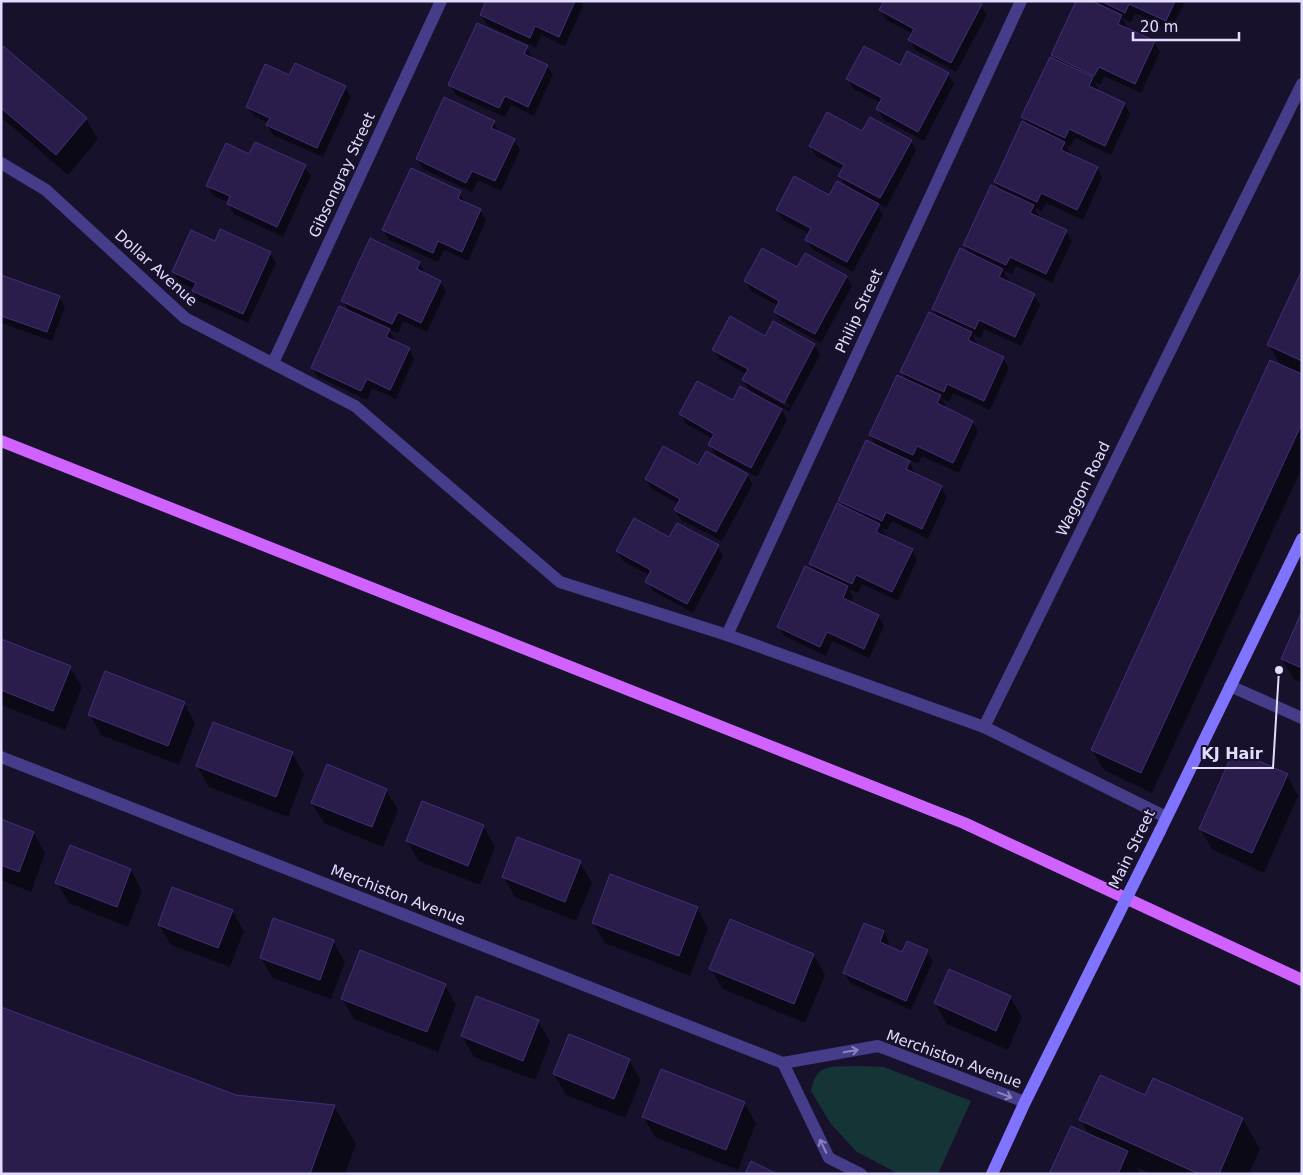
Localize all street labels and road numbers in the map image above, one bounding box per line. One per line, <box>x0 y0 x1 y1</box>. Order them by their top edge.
street label: Gibsongray Street <box>305 110 379 240</box>
street label: Dollar Avenue <box>111 226 201 310</box>
street label: Philip Street <box>832 266 886 356</box>
street label: Waggon Road <box>1052 439 1114 539</box>
street label: Main Street <box>1105 806 1159 892</box>
street label: Merchiston Avenue <box>328 861 468 929</box>
street label: Merchiston Avenue <box>884 1026 1024 1092</box>

